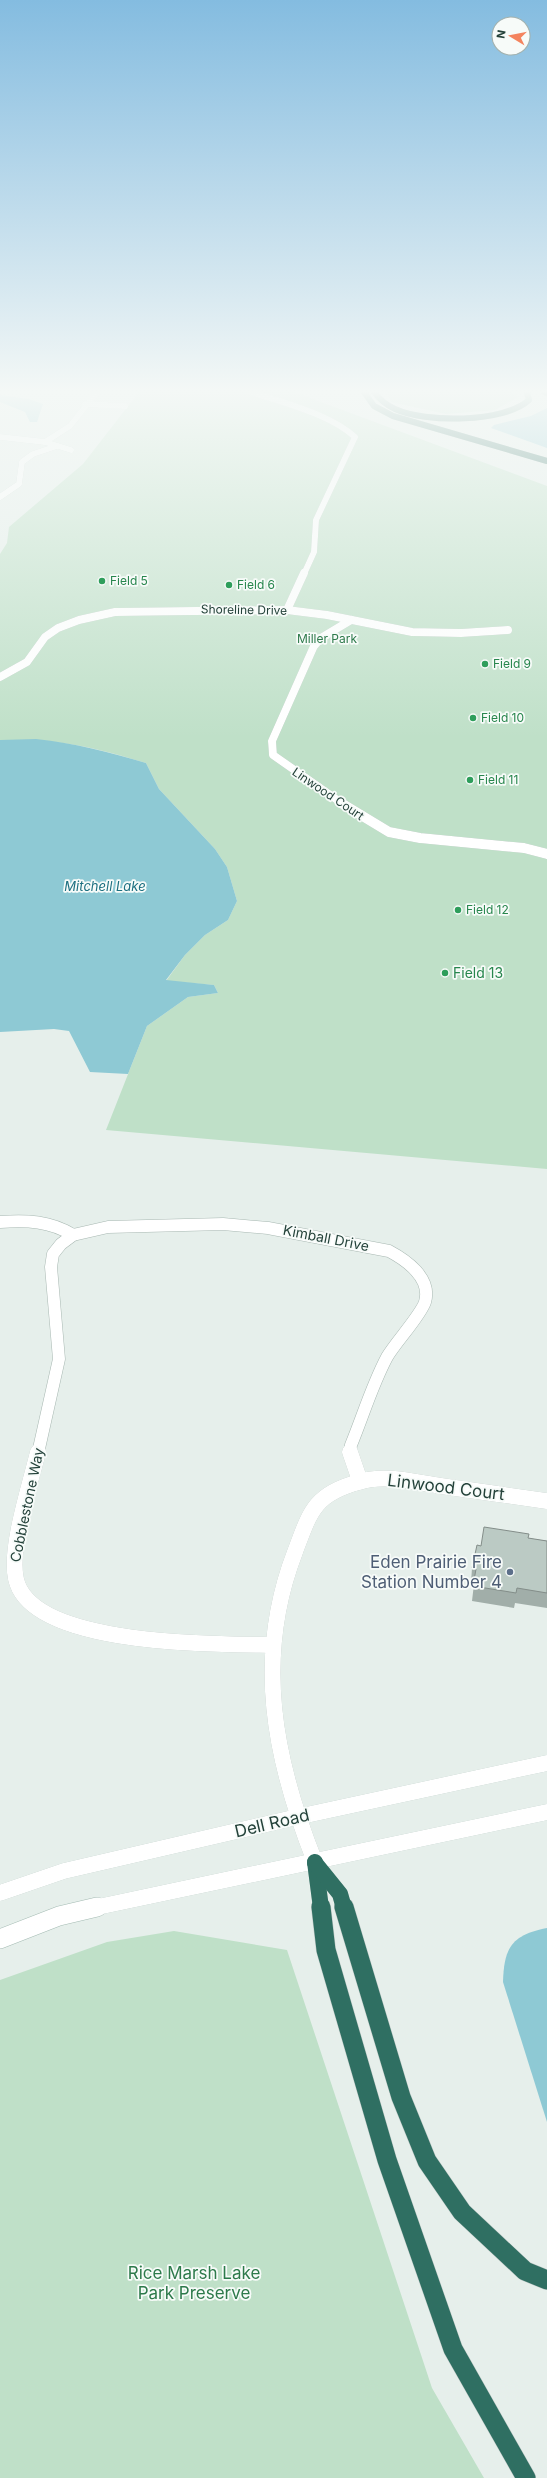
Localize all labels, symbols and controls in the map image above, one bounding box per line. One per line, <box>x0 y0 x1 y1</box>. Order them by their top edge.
north arrow <box>491 16 531 56</box>
text: N <box>494 29 509 40</box>
place label: Field 5 <box>110 573 148 588</box>
marker: Field 5 <box>97 576 107 586</box>
place label: Field 6 <box>237 577 275 592</box>
marker: Field 6 <box>224 580 234 590</box>
street label: Shoreline Drive <box>201 601 287 618</box>
park label: Miller Park <box>297 631 357 646</box>
place label: Field 9 <box>493 656 531 671</box>
marker: Field 9 <box>480 659 490 669</box>
place label: Field 10 <box>481 710 524 725</box>
marker: Field 10 <box>468 713 478 723</box>
street label: Linwood Court <box>290 764 367 823</box>
place label: Field 11 <box>478 772 518 787</box>
marker: Field 11 <box>465 775 475 785</box>
water label: Mitchell Lake <box>64 878 146 894</box>
place label: Field 12 <box>466 902 509 917</box>
marker: Field 12 <box>453 905 463 915</box>
place label: Field 13 <box>453 964 503 981</box>
marker: Field 13 <box>440 968 450 978</box>
street label: Kimball Drive <box>282 1221 371 1254</box>
street label: Cobblestone Way <box>6 1446 47 1564</box>
street label: Linwood Court <box>386 1470 506 1504</box>
place label: Eden Prairie Fire Station Number 4 <box>361 1552 502 1592</box>
marker: Eden Prairie Fire Station Number 4 <box>505 1567 515 1577</box>
street label: Dell Road <box>233 1805 311 1841</box>
park label: Rice Marsh Lake Park Preserve <box>128 2263 260 2303</box>

